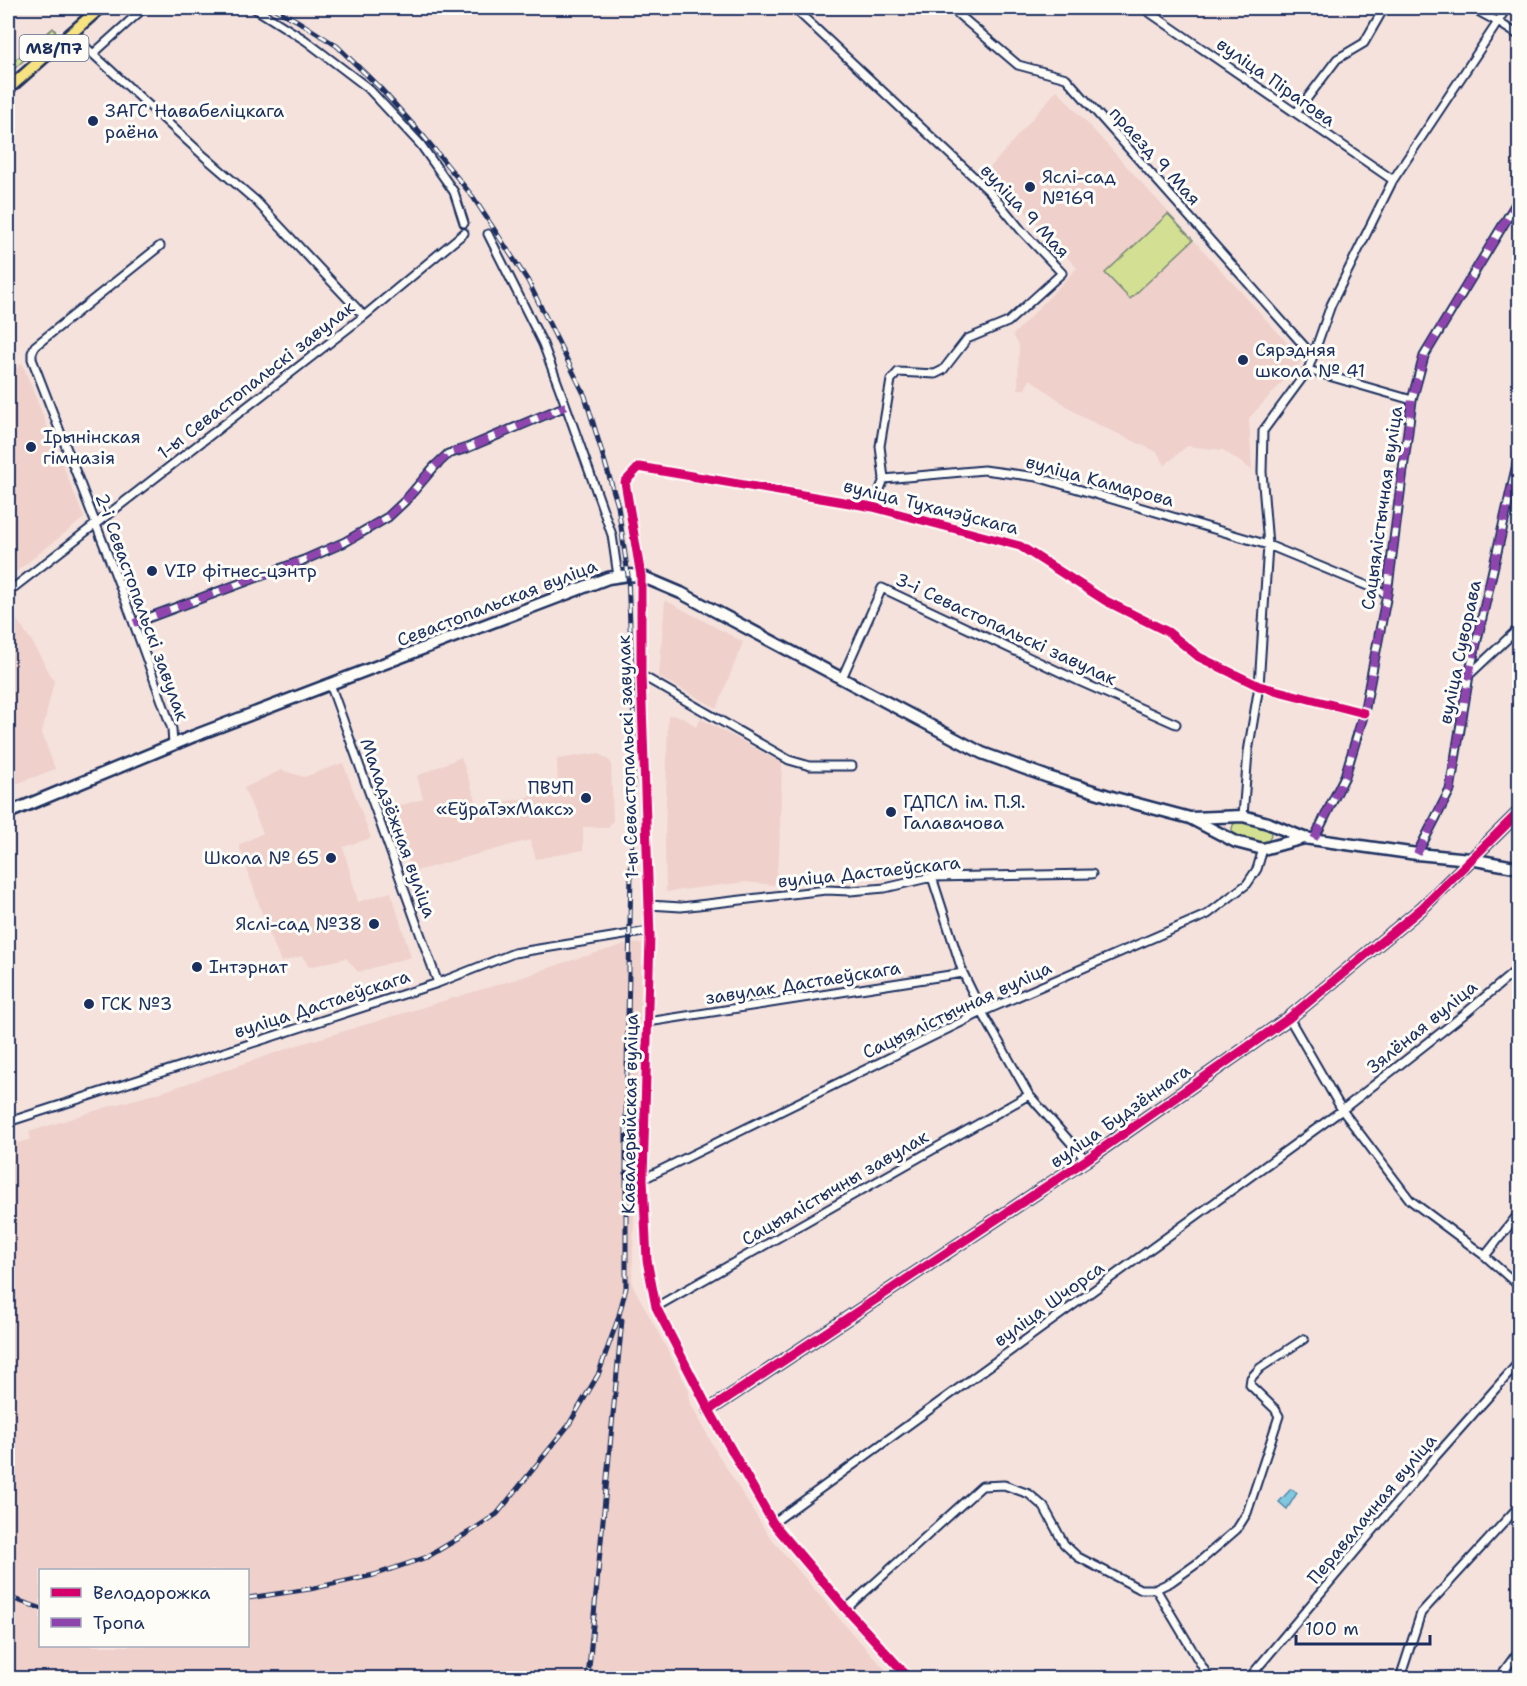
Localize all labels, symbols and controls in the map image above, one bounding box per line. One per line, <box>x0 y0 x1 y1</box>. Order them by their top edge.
street label: вуліца Пірагова <box>1212 32 1340 132</box>
road number: М8/П7 <box>20 35 88 61</box>
place label: ЗАГС Навабеліцкага раёна <box>105 99 284 144</box>
street label: праезд 9 Мая <box>1104 101 1206 211</box>
marker: ЗАГС Навабеліцкага раёна <box>86 114 100 128</box>
street label: вуліца 9 Мая <box>975 159 1075 263</box>
place label: Яслі-сад №169 <box>1042 165 1116 210</box>
marker: Яслі-сад №169 <box>1023 180 1037 194</box>
street label: 1-ы Севастопальскі завулак <box>152 295 360 465</box>
place label: Сярэдняя школа № 41 <box>1255 338 1365 383</box>
marker: Сярэдняя школа № 41 <box>1236 353 1250 367</box>
street label: Сацыялістычная вуліца <box>1356 404 1408 612</box>
place label: Ірынінская гімназія <box>43 425 141 470</box>
marker: Ірынінская гімназія <box>24 440 38 454</box>
street label: вуліца Камарова <box>1023 450 1177 512</box>
street label: вуліца Тухачэўскага <box>841 474 1021 540</box>
street label: 2-і Севастопальскі завулак <box>90 490 195 725</box>
street label: Севастопальская вуліца <box>393 554 601 652</box>
place label: VIP фітнес-цэнтр <box>164 559 317 583</box>
marker: VIP фітнес-цэнтр <box>145 564 159 578</box>
street label: 3-і Севастопальскі завулак <box>891 567 1121 691</box>
street label: вуліца Суворава <box>1433 578 1487 726</box>
street label: 1-ы Севастопальскі завулак <box>612 634 644 879</box>
street label: Маладзёжная вуліца <box>354 735 442 921</box>
place label: ПВУП «ЕўраТэхМакс» <box>436 776 574 821</box>
place label: ГДПСЛ ім. П.Я. Галавачова <box>903 790 1025 835</box>
marker: ПВУП «ЕўраТэхМакс» <box>579 791 593 805</box>
marker: ГДПСЛ ім. П.Я. Галавачова <box>884 805 898 819</box>
place label: Школа № 65 <box>204 846 319 870</box>
street label: вуліца Дастаеўскага <box>776 850 962 894</box>
marker: Школа № 65 <box>324 851 338 865</box>
place label: Яслі-сад №38 <box>236 912 362 936</box>
marker: Яслі-сад №38 <box>367 917 381 931</box>
place label: Інтэрнат <box>209 955 289 979</box>
street label: завулак Дастаеўскага <box>704 956 902 1010</box>
street label: Сацыялістычная вуліца <box>859 956 1055 1064</box>
marker: Інтэрнат <box>190 960 204 974</box>
street label: вуліца Дастаеўскага <box>231 964 413 1044</box>
street label: Зялёная вуліца <box>1362 975 1482 1079</box>
place label: ГСК №3 <box>101 992 172 1016</box>
marker: ГСК №3 <box>82 997 96 1011</box>
street label: Кавалерыйская вуліца <box>616 1014 644 1214</box>
street label: вуліца Будзённага <box>1045 1059 1195 1173</box>
street label: Сацыялістычны завулак <box>737 1124 933 1251</box>
street label: вуліца Шчорса <box>989 1256 1109 1352</box>
street label: Перавалачная вуліца <box>1302 1429 1442 1589</box>
legend <box>39 1569 249 1647</box>
text: Велодорожка <box>93 1581 211 1605</box>
scale bar <box>1296 1608 1430 1646</box>
text: Тропа <box>93 1611 145 1635</box>
text: 100 m <box>1305 1617 1359 1641</box>

